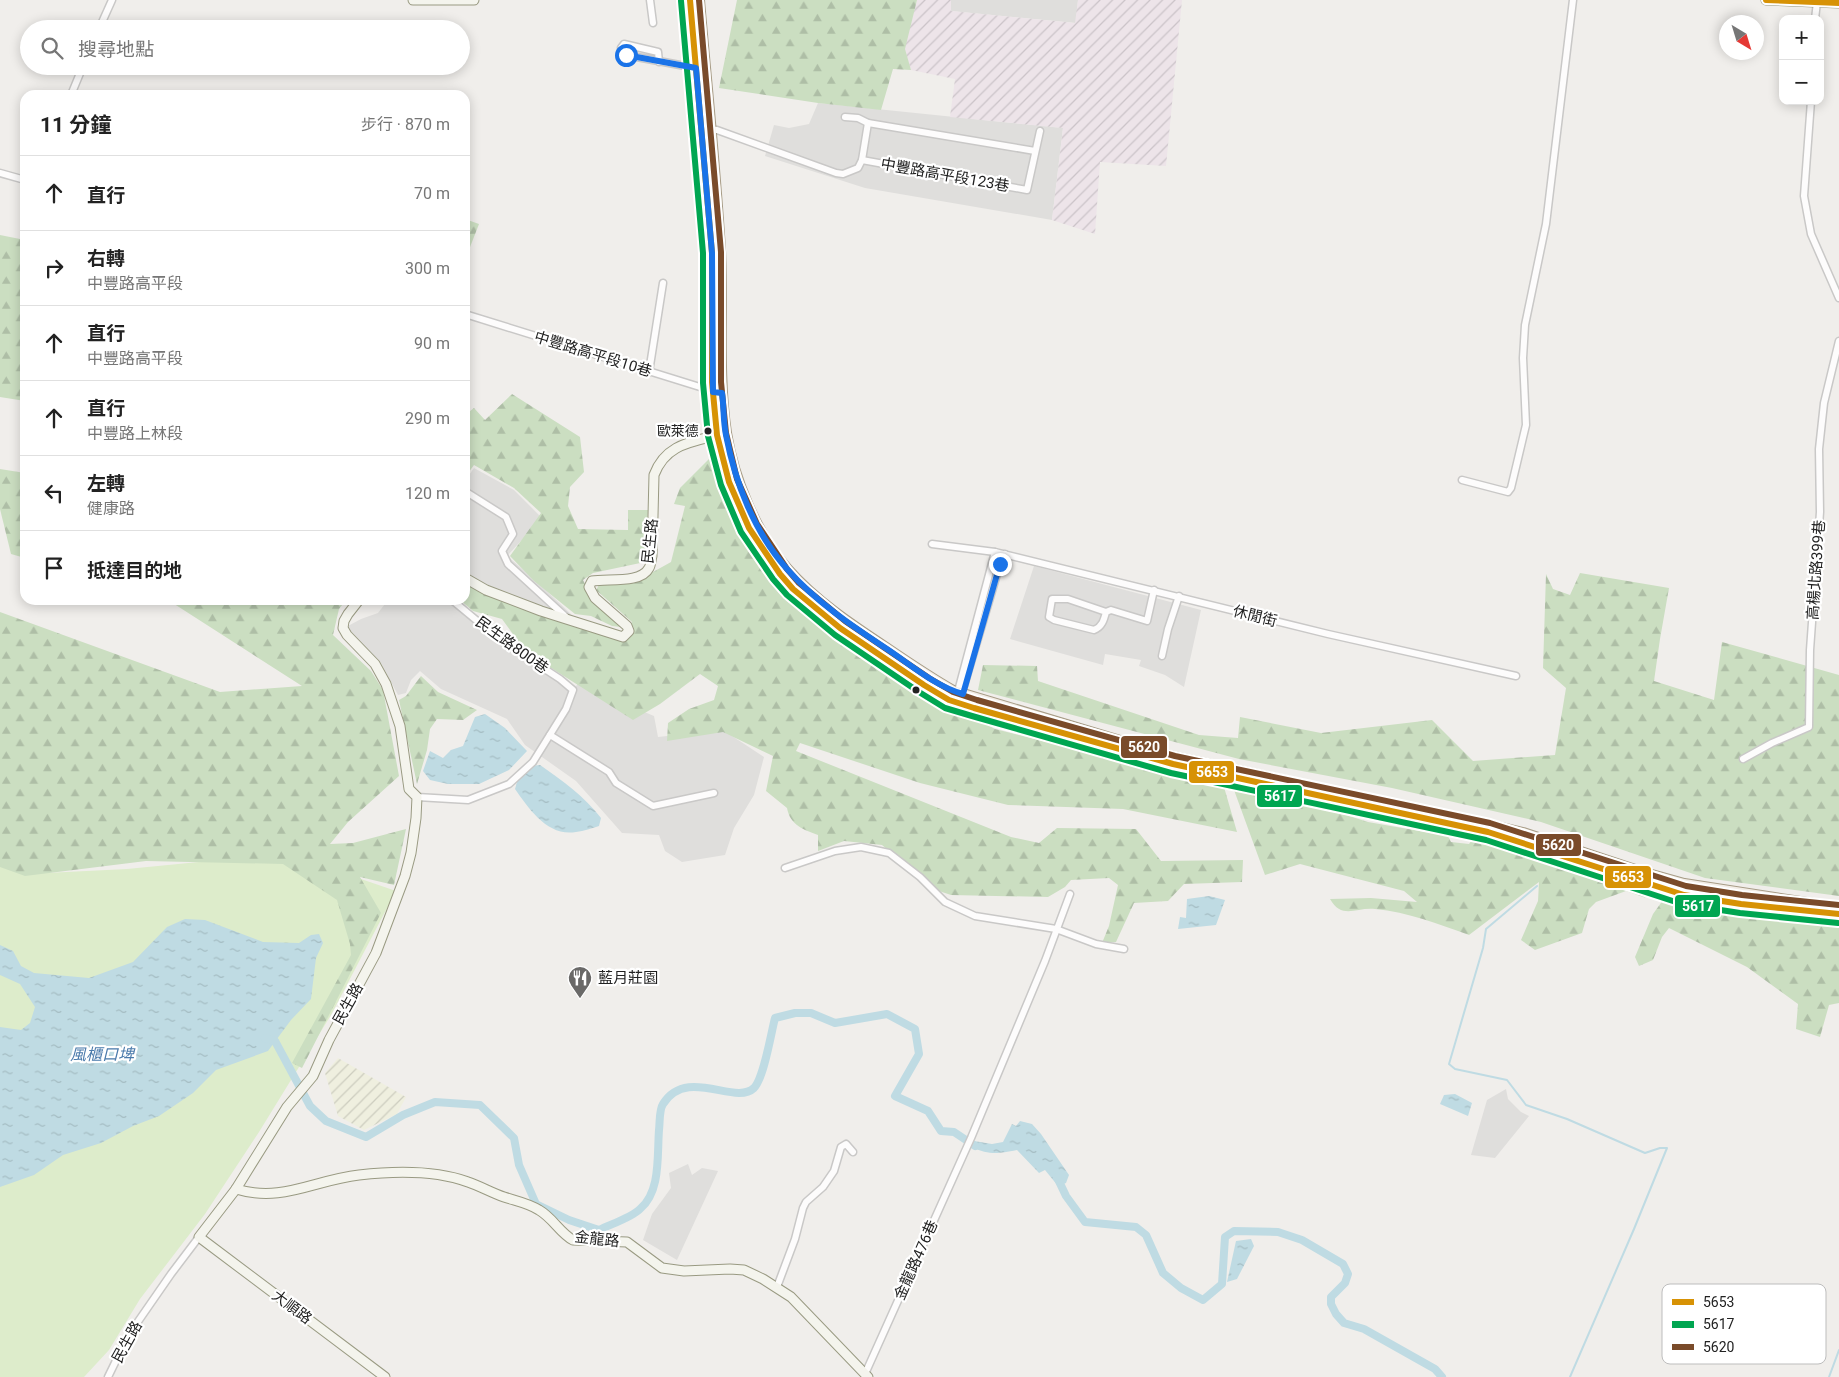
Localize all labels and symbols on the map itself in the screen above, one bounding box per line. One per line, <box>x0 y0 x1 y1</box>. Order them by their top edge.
north arrow <box>1719 15 1764 60</box>
route start <box>615 44 638 67</box>
street label: 中豐路高平段123巷 <box>879 155 1011 195</box>
street label: 中豐路高平段10巷 <box>532 328 654 380</box>
place label: 歐萊德 <box>657 423 699 439</box>
marker: 歐萊德 <box>703 426 713 436</box>
street label: 民生路 <box>639 518 661 564</box>
street label: 高楊北路399巷 <box>1804 519 1828 621</box>
route end <box>989 553 1012 576</box>
street label: 休閒街 <box>1231 602 1279 630</box>
street label: 民生路800巷 <box>472 613 552 677</box>
unlabelled marker <box>911 685 921 695</box>
line badge: 5620 <box>1120 735 1168 759</box>
text: 5620 <box>1128 739 1160 755</box>
line badge: 5653 <box>1188 760 1235 784</box>
text: 5653 <box>1196 764 1228 780</box>
line badge: 5617 <box>1256 784 1303 808</box>
text: 5617 <box>1264 788 1296 804</box>
line badge: 5620 <box>1535 833 1582 857</box>
text: 5620 <box>1542 837 1574 853</box>
line badge: 5653 <box>1604 865 1652 889</box>
text: 5653 <box>1612 869 1644 885</box>
line badge: 5617 <box>1674 894 1721 918</box>
text: 5617 <box>1682 898 1714 914</box>
restaurant icon: 藍月莊園 <box>567 965 593 999</box>
place label: 藍月莊園 <box>598 969 658 987</box>
street label: 民生路 <box>329 980 367 1028</box>
water label: 風櫃口埤 <box>70 1045 136 1064</box>
street label: 金龍路476巷 <box>890 1217 942 1303</box>
street label: 金龍路 <box>574 1228 620 1250</box>
legend <box>1662 1284 1826 1364</box>
street label: 大順路 <box>269 1286 315 1328</box>
text: 5653 <box>1703 1294 1734 1310</box>
text: 5617 <box>1703 1316 1735 1332</box>
street label: 民生路 <box>108 1318 146 1366</box>
text: 5620 <box>1703 1339 1735 1355</box>

